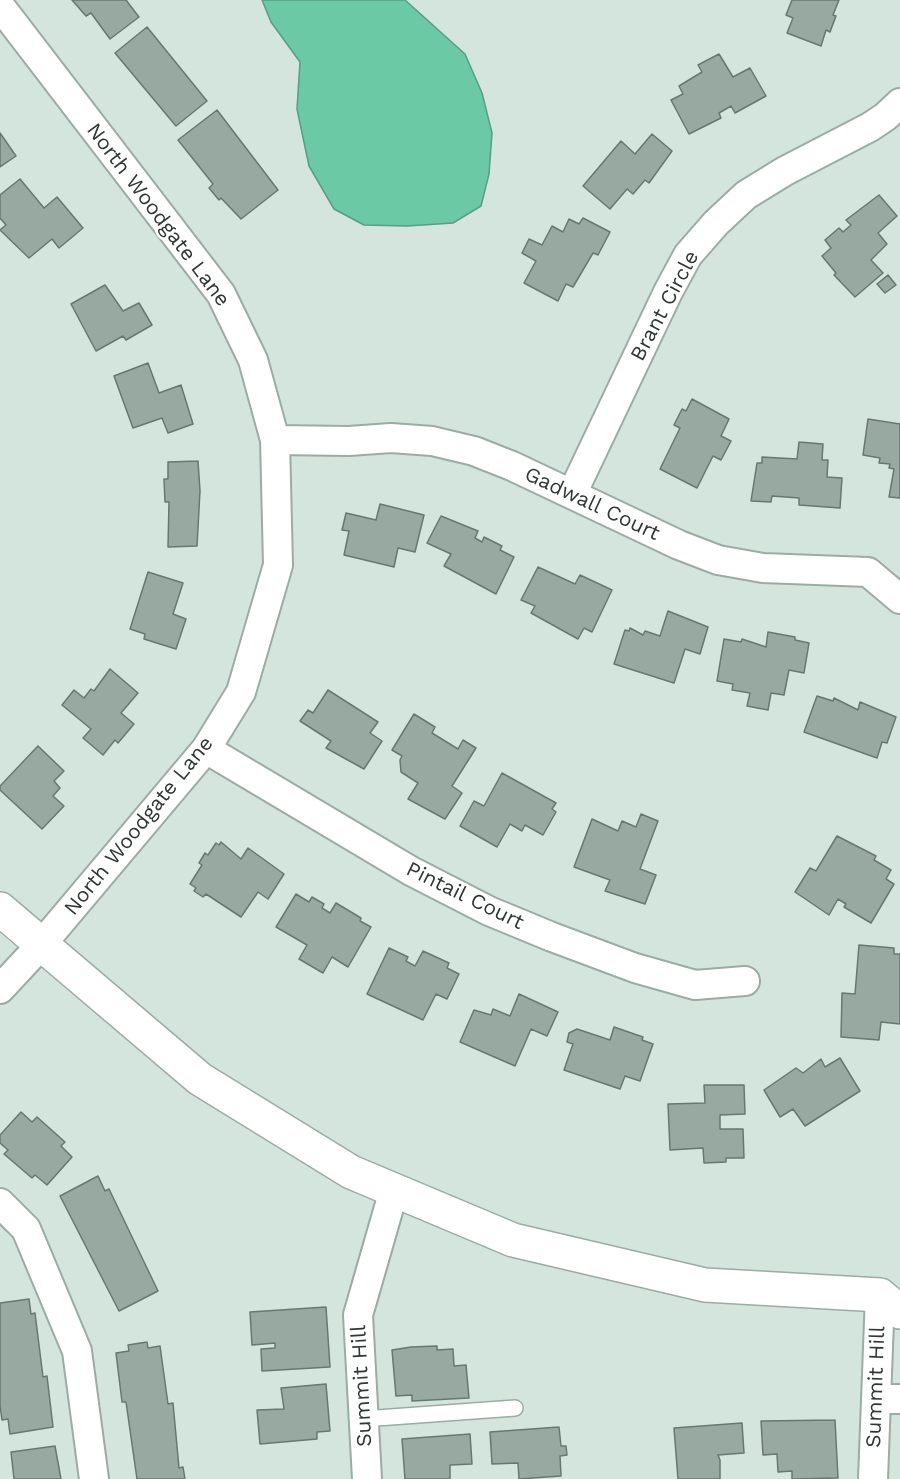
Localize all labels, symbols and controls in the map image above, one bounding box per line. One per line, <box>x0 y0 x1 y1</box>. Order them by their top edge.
street label: North Woodgate Lane <box>81 118 235 312</box>
street label: Brant Circle <box>625 247 705 365</box>
street label: Gadwall Court <box>520 462 664 546</box>
street label: North Woodgate Lane <box>59 731 219 921</box>
street label: Pintail Court <box>402 857 528 935</box>
street label: Summit Hill <box>346 1325 378 1447</box>
street label: Summit Hill <box>861 1326 891 1448</box>

